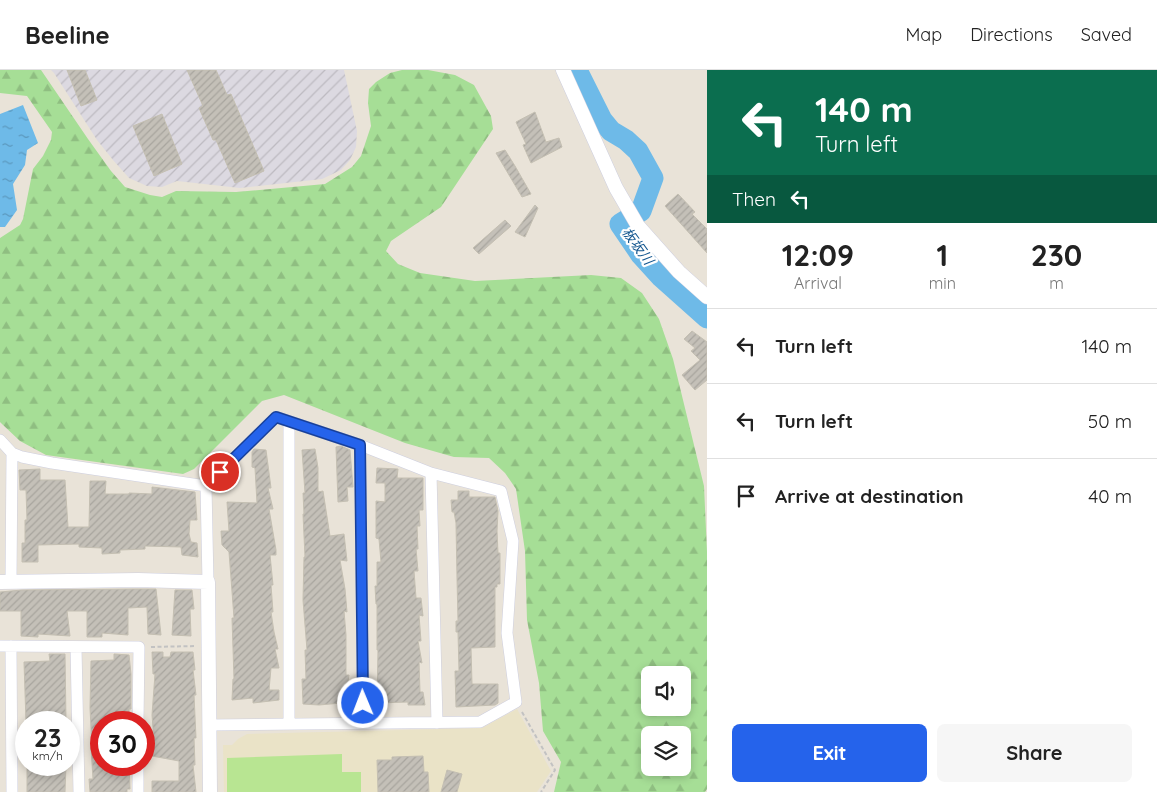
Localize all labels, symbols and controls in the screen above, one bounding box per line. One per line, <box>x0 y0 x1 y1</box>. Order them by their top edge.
text: Beeline <box>25 20 110 50</box>
text: Map <box>905 23 942 46</box>
text: Directions <box>970 23 1053 46</box>
text: Saved <box>1081 23 1132 46</box>
text: 140 m <box>815 87 913 131</box>
icon: left <box>732 90 797 155</box>
text: Turn left <box>815 130 898 158</box>
icon: left <box>786 185 814 213</box>
text: Then <box>732 187 776 211</box>
water label: 板坂川 <box>618 224 659 270</box>
text: 12:09 <box>782 236 854 274</box>
text: 1 <box>937 236 948 274</box>
text: 230 <box>1031 236 1082 274</box>
text: Arrival <box>794 273 842 293</box>
text: min <box>929 273 956 293</box>
text: m <box>1049 273 1064 293</box>
icon: left <box>732 332 760 360</box>
text: Turn left <box>775 334 853 358</box>
text: 140 m <box>1081 334 1132 358</box>
icon: left <box>732 407 760 435</box>
text: Turn left <box>775 409 853 433</box>
text: 50 m <box>1088 409 1132 433</box>
pin <box>199 451 241 493</box>
icon: arrive <box>206 458 234 486</box>
icon: arrive <box>732 482 760 510</box>
text: Arrive at destination <box>775 484 964 508</box>
text: 40 m <box>1088 484 1132 508</box>
map controls <box>641 666 691 776</box>
button: sound <box>641 666 691 716</box>
position arrow <box>336 676 388 728</box>
speed limit sign: 30 <box>90 711 155 776</box>
text: 23 <box>34 722 61 753</box>
button: Exit <box>732 724 927 782</box>
button: Share <box>937 724 1132 782</box>
button: layers <box>641 726 691 776</box>
text: km/h <box>32 748 63 763</box>

